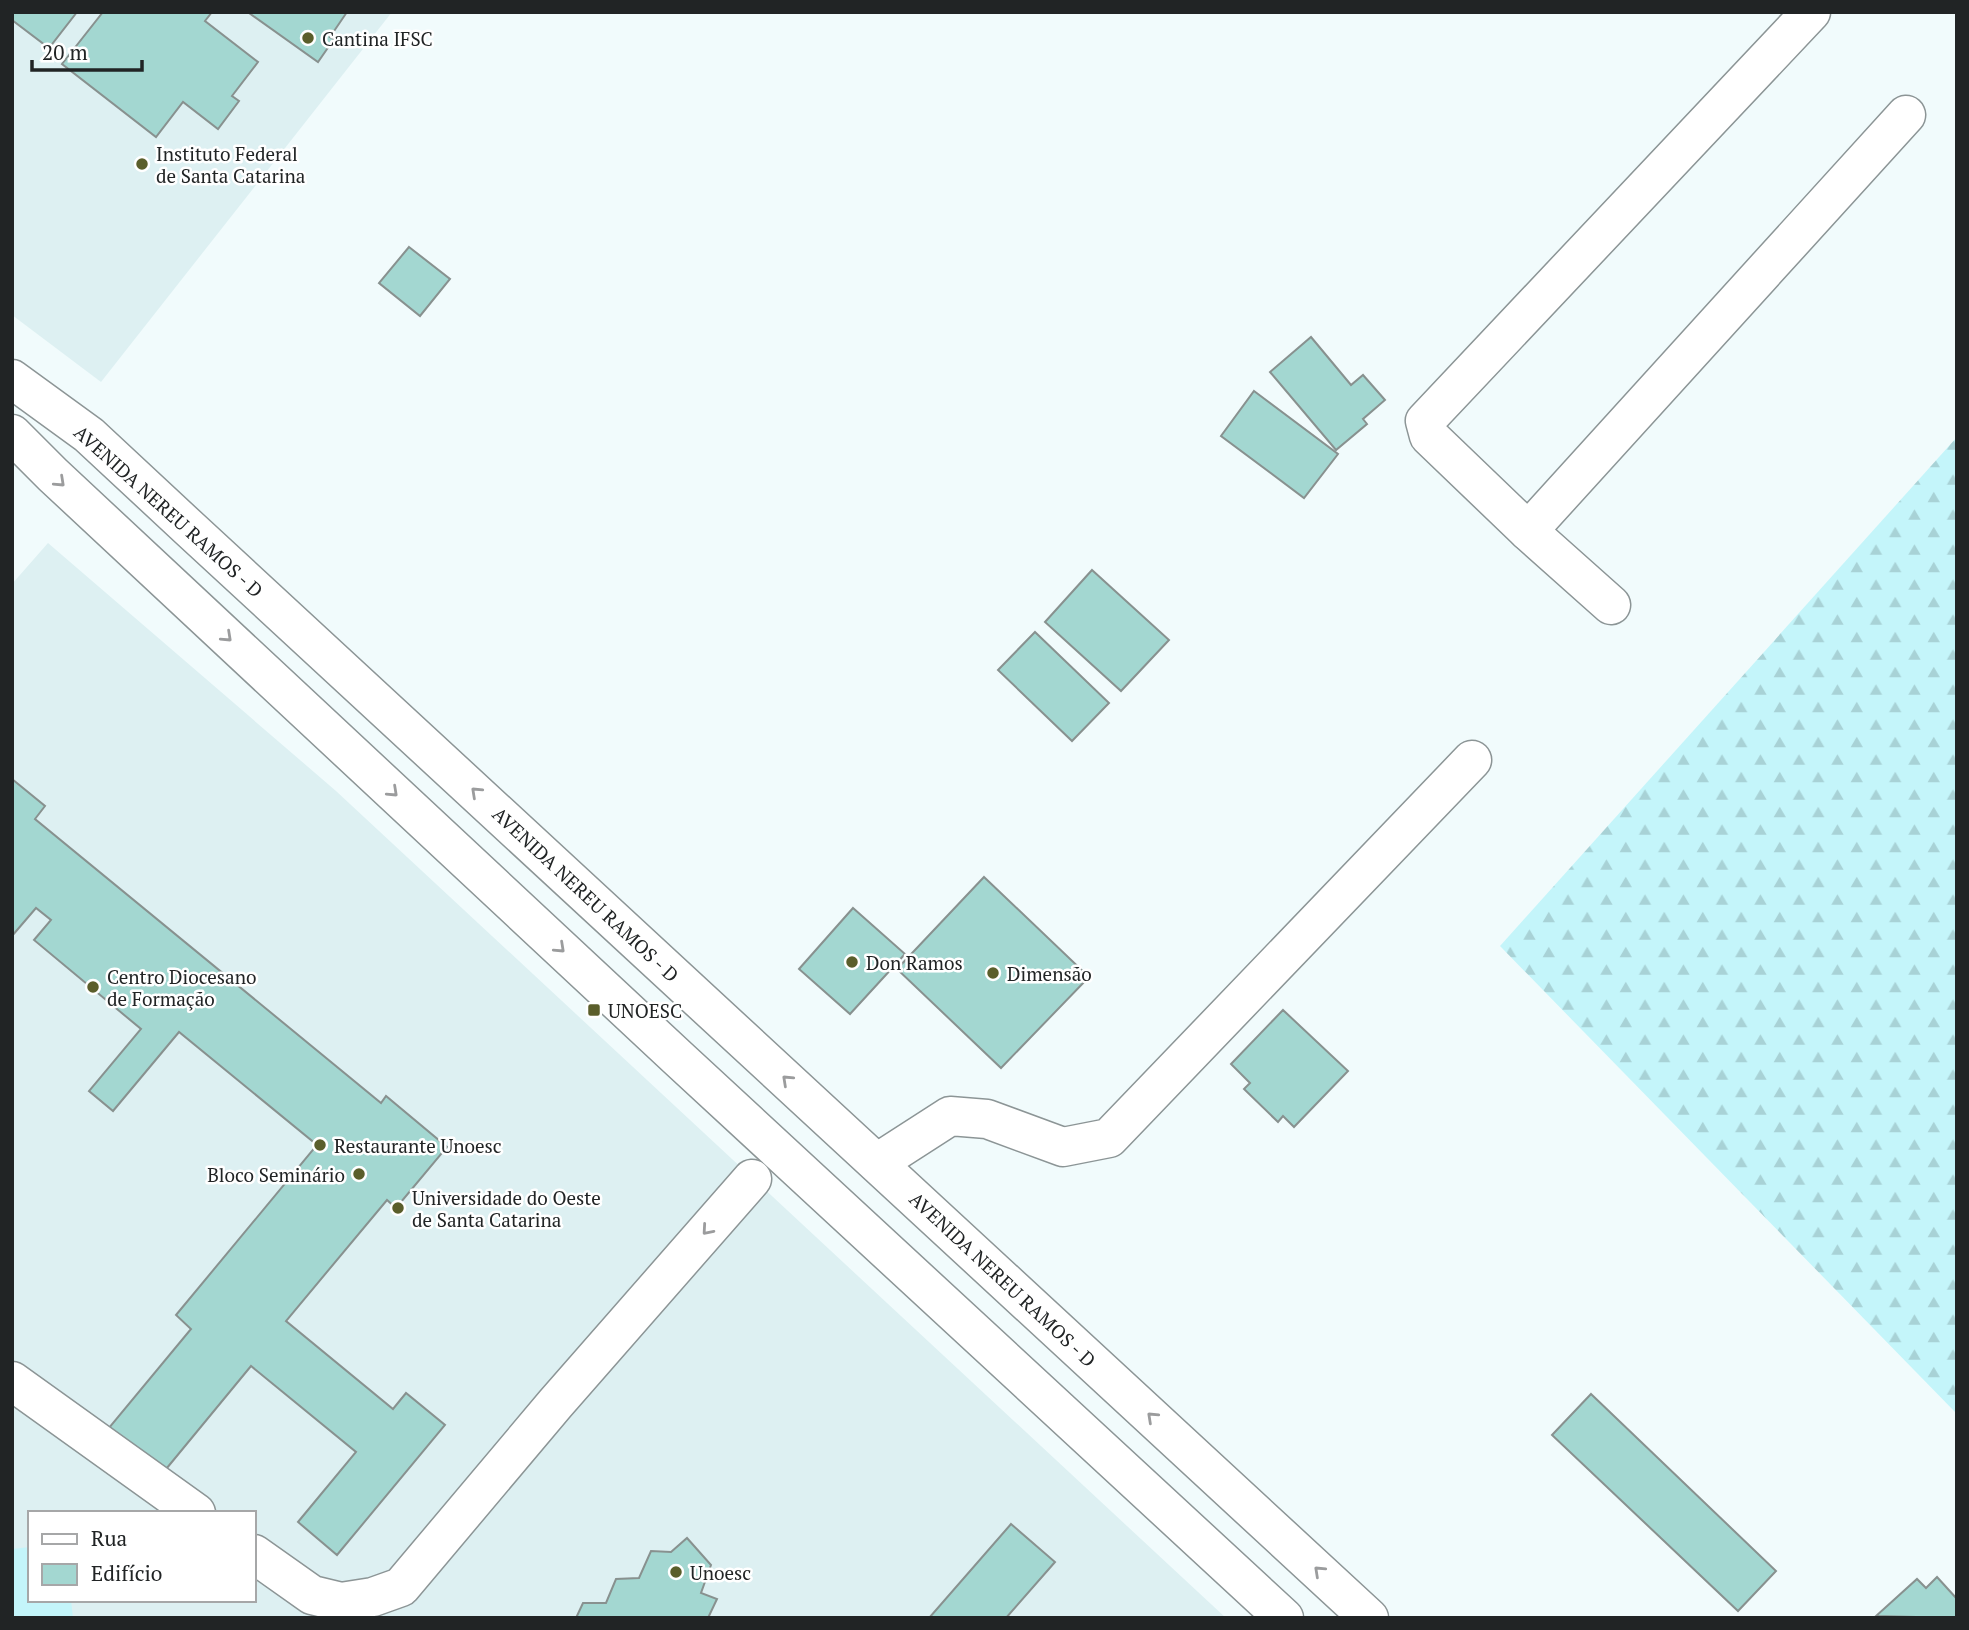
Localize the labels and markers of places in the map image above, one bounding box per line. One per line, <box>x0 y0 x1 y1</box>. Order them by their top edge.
place label: Cantina IFSC <box>322 26 433 51</box>
marker: Cantina IFSC <box>300 30 316 46</box>
place label: Instituto Federal de Santa Catarina <box>156 141 306 188</box>
marker: Instituto Federal de Santa Catarina <box>134 156 150 172</box>
place label: Don Ramos <box>866 950 963 975</box>
marker: Don Ramos <box>844 954 860 970</box>
place label: Dimensão <box>1007 961 1092 986</box>
place label: Centro Diocesano de Formação <box>107 964 256 1011</box>
marker: Dimensão <box>985 965 1001 981</box>
marker: Centro Diocesano de Formação <box>85 979 101 995</box>
place label: UNOESC <box>608 998 682 1023</box>
marker: UNOESC <box>586 1002 602 1018</box>
place label: Restaurante Unoesc <box>334 1133 502 1158</box>
marker: Restaurante Unoesc <box>312 1137 328 1153</box>
place label: Bloco Seminário <box>207 1162 345 1187</box>
marker: Bloco Seminário <box>351 1166 367 1182</box>
place label: Universidade do Oeste de Santa Catarina <box>412 1185 601 1232</box>
marker: Universidade do Oeste de Santa Catarina <box>390 1200 406 1216</box>
place label: Unoesc <box>690 1560 751 1585</box>
marker: Unoesc <box>668 1564 684 1580</box>

